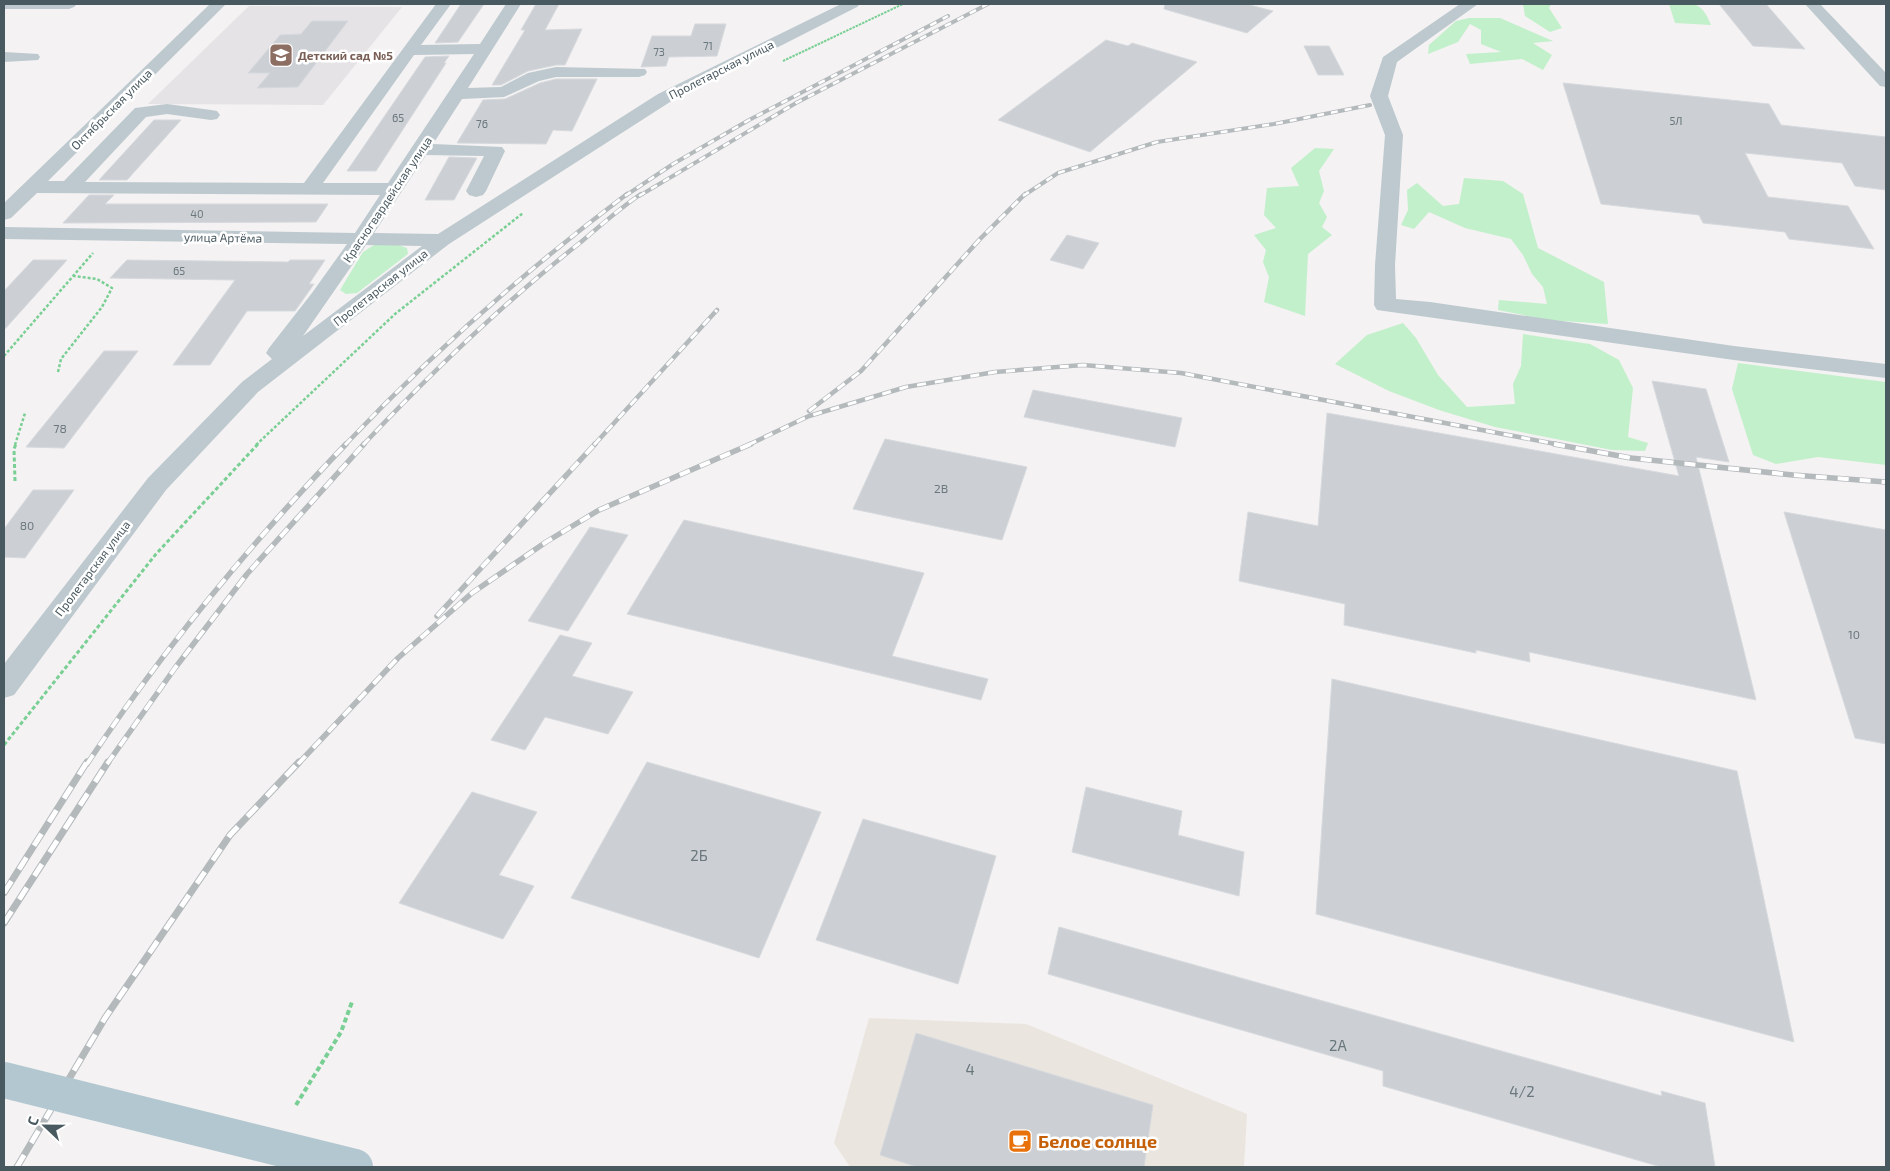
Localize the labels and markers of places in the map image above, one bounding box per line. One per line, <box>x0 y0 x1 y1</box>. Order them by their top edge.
school or university icon: Детский сад №5 <box>268 42 294 68</box>
place label: Детский сад №5 <box>298 48 393 62</box>
cafe icon: Белое солнце <box>1007 1128 1033 1154</box>
place label: Белое солнце <box>1038 1130 1157 1152</box>

